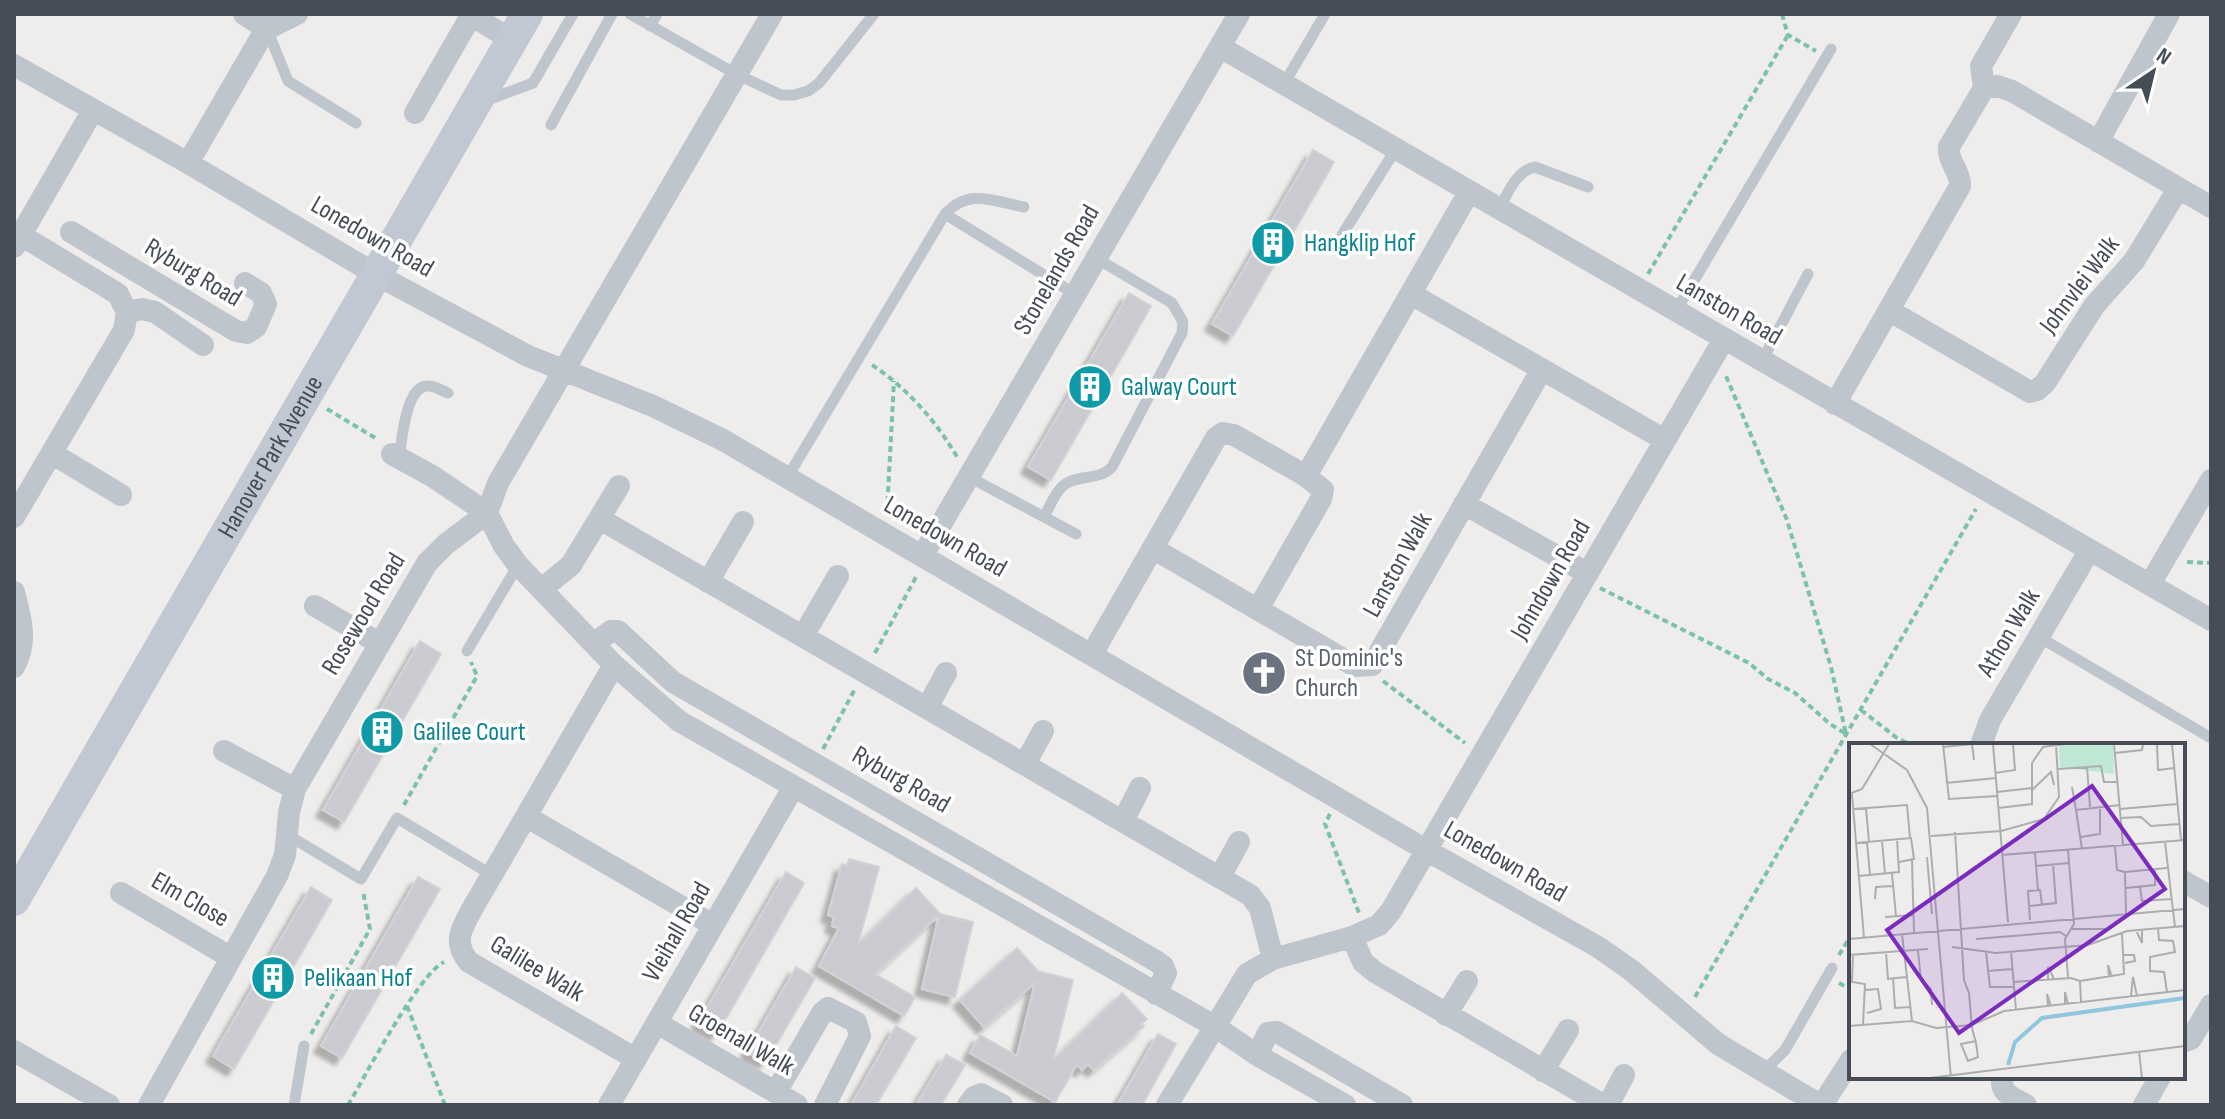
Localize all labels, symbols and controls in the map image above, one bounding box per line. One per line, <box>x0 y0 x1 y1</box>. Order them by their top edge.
north arrow <box>2113 32 2193 112</box>
text: N <box>2151 42 2176 71</box>
street label: Lonedown Road <box>305 189 439 285</box>
street label: Stonelands Road <box>1007 200 1107 340</box>
building icon: Hangklip Hof <box>1249 219 1297 267</box>
place label: Hangklip Hof <box>1304 228 1416 259</box>
street label: Johnvlei Walk <box>2033 230 2127 340</box>
street label: Ryburg Road <box>139 232 247 314</box>
street label: Lanston Road <box>1671 267 1787 353</box>
building icon: Galway Court <box>1066 363 1114 411</box>
street label: Hanover Park Avenue <box>211 370 330 544</box>
place label: Galway Court <box>1121 372 1237 403</box>
street label: Lonedown Road <box>878 489 1012 585</box>
street label: Lanston Walk <box>1357 507 1439 623</box>
street label: Johndown Road <box>1504 515 1598 646</box>
street label: Rosewood Road <box>316 547 412 681</box>
street label: Athon Walk <box>1970 583 2047 684</box>
place label: St Dominic's Church <box>1295 643 1403 704</box>
church icon: St Dominic's Church <box>1240 649 1288 697</box>
building icon: Galilee Court <box>358 708 406 756</box>
place label: Galilee Court <box>413 717 526 748</box>
street label: Ryburg Road <box>847 740 955 820</box>
inset map <box>1849 743 2185 1079</box>
street label: Lonedown Road <box>1438 814 1572 910</box>
street label: Elm Close <box>146 865 234 935</box>
street label: Vleihall Road <box>636 877 718 987</box>
street label: Galilee Walk <box>484 929 590 1009</box>
building icon: Pelikaan Hof <box>249 954 297 1002</box>
place label: Pelikaan Hof <box>304 963 413 994</box>
street label: Groenall Walk <box>682 997 800 1083</box>

